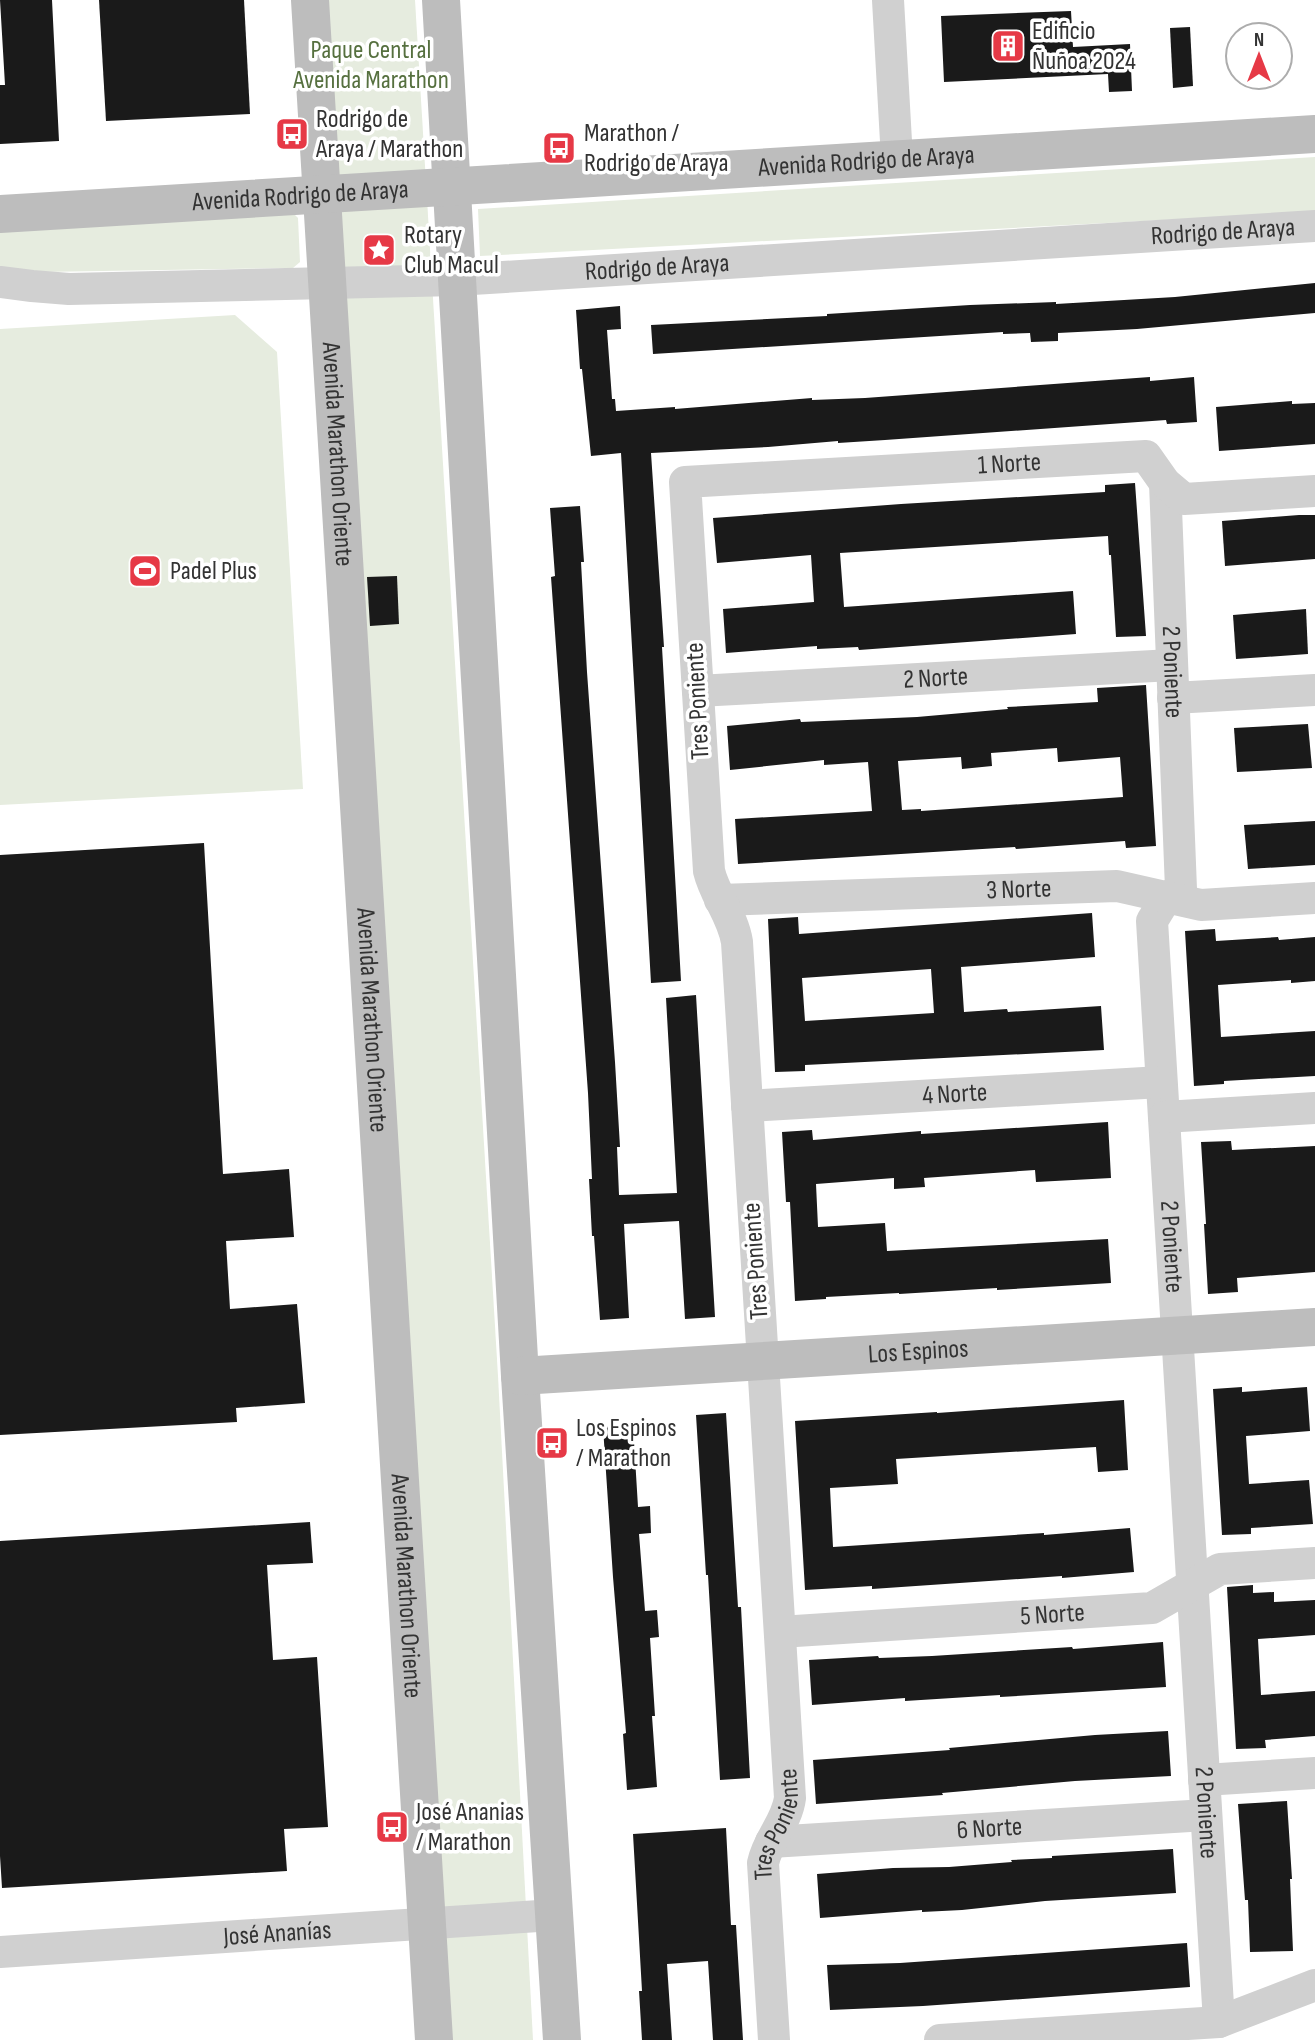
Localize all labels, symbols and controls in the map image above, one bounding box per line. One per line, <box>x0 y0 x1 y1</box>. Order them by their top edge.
place label: Edificio Ñuñoa 2024 <box>1032 16 1136 77</box>
north arrow <box>1224 21 1294 91</box>
building icon: Edificio Ñuñoa 2024 <box>989 27 1027 65</box>
text: N <box>1254 29 1264 52</box>
park label: Paque Central Avenida Marathon <box>292 35 449 96</box>
place label: Rodrigo de Araya / Marathon <box>315 104 463 165</box>
bus stop icon: Rodrigo de Araya / Marathon <box>273 115 311 153</box>
place label: Marathon / Rodrigo de Araya <box>584 118 728 179</box>
bus stop icon: Marathon / Rodrigo de Araya <box>540 129 578 167</box>
street label: Avenida Rodrigo de Araya <box>756 139 975 183</box>
street label: Avenida Rodrigo de Araya <box>190 174 409 218</box>
street label: Rodrigo de Araya <box>1150 212 1296 252</box>
place label: Rotary Club Macul <box>404 220 499 281</box>
place icon: Rotary Club Macul <box>360 231 398 269</box>
street label: Rodrigo de Araya <box>584 247 730 287</box>
street label: Avenida Marathon Oriente <box>315 340 360 567</box>
street label: 1 Norte <box>977 446 1042 481</box>
sports icon: Padel Plus <box>126 552 164 590</box>
place label: Padel Plus <box>170 556 257 587</box>
street label: 2 Poniente <box>1155 625 1190 719</box>
street label: Tres Poniente <box>679 642 717 760</box>
street label: 2 Norte <box>902 661 969 695</box>
street label: 3 Norte <box>986 873 1052 906</box>
street label: Avenida Marathon Oriente <box>350 906 394 1133</box>
street label: 4 Norte <box>921 1077 988 1111</box>
street label: 2 Poniente <box>1154 1200 1190 1294</box>
street label: Tres Poniente <box>736 1201 776 1321</box>
street label: Los Espinos <box>867 1333 969 1370</box>
place label: Los Espinos / Marathon <box>576 1413 677 1474</box>
bus stop icon: Los Espinos / Marathon <box>533 1424 571 1462</box>
street label: Avenida Marathon Oriente <box>384 1472 429 1699</box>
street label: 5 Norte <box>1019 1597 1086 1632</box>
street label: 2 Poniente <box>1188 1765 1225 1860</box>
street label: Tres Poniente <box>748 1768 805 1881</box>
place label: José Ananias / Marathon <box>415 1797 524 1858</box>
bus stop icon: José Ananias / Marathon <box>373 1808 411 1846</box>
street label: 6 Norte <box>956 1811 1023 1846</box>
street label: José Ananías <box>221 1914 332 1953</box>

